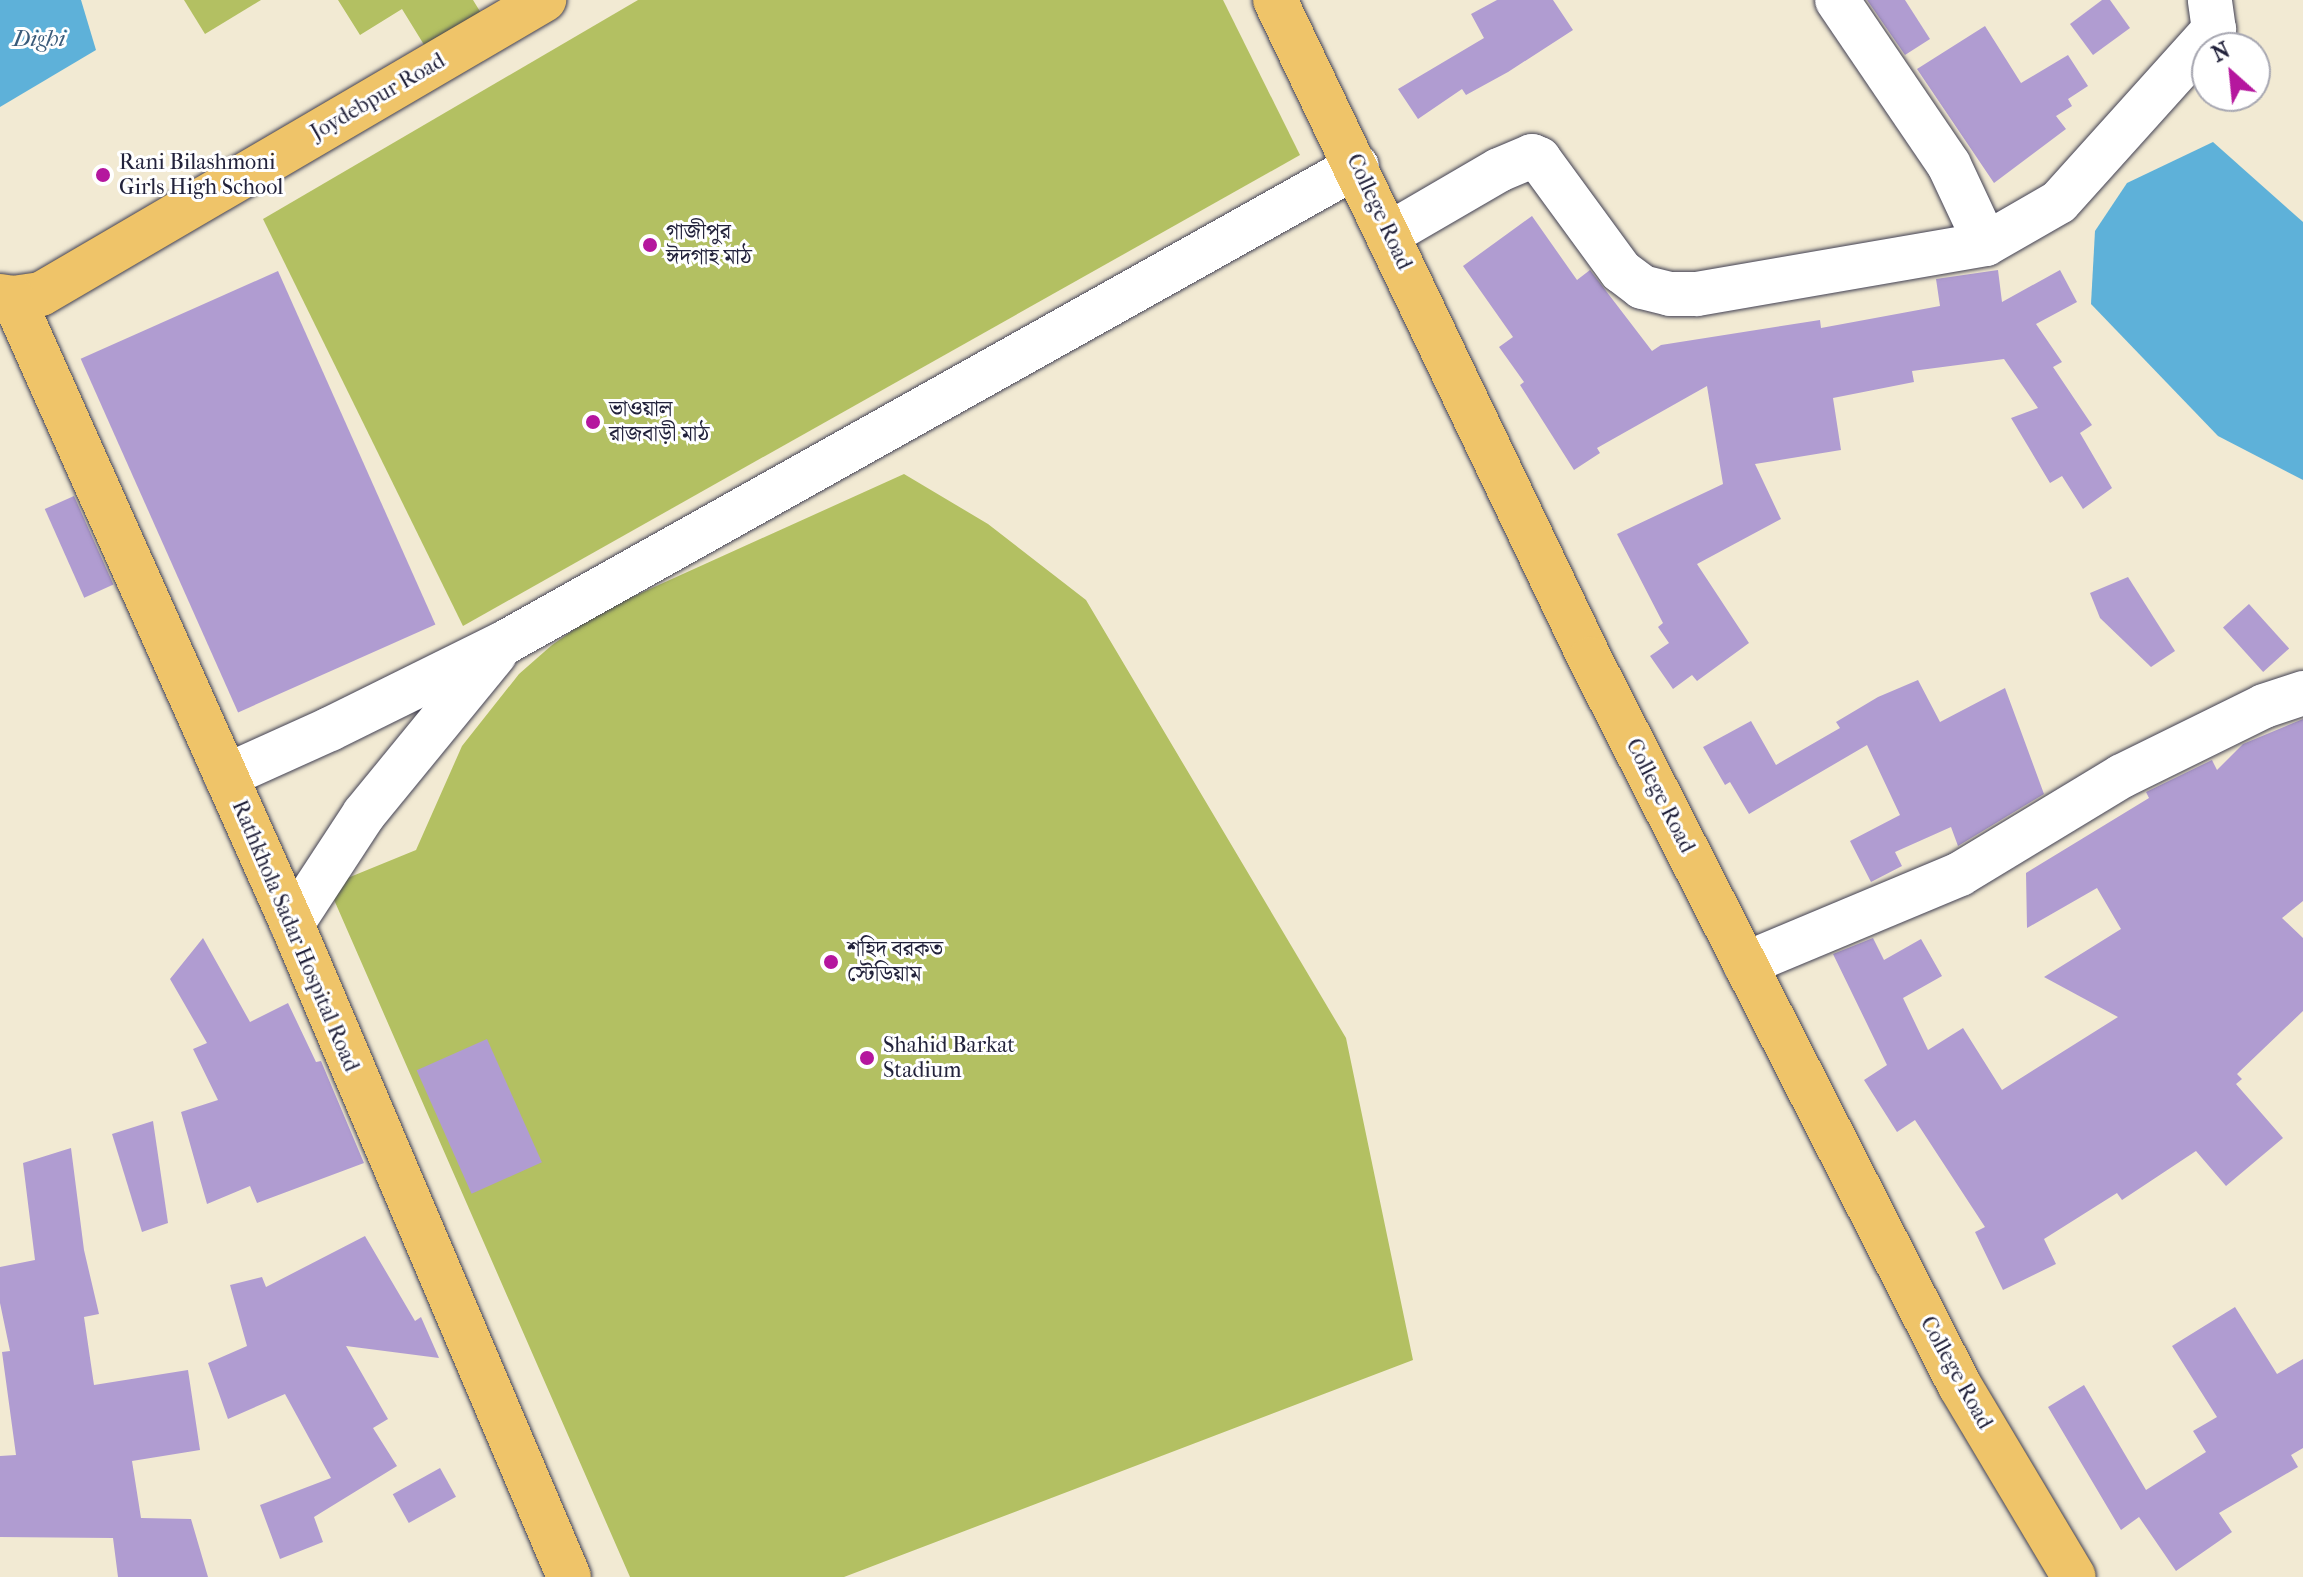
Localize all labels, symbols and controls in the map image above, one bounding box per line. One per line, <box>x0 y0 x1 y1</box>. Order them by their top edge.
water label: Dighi <box>13 25 65 53</box>
north arrow <box>2191 32 2271 112</box>
text: N <box>2208 37 2234 68</box>
street label: Joydebpur Road <box>306 48 450 146</box>
place label: Rani Bilashmoni Girls High School <box>119 149 283 200</box>
street label: College Road <box>1341 150 1417 274</box>
marker: Rani Bilashmoni Girls High School <box>94 166 112 184</box>
place label: গাজীপুর ঈদগাহ মাঠ <box>666 219 752 270</box>
marker: গাজীপুর ঈদগাহ মাঠ <box>641 236 659 254</box>
place label: ভাওয়াল রাজবাড়ী মাঠ <box>609 396 710 448</box>
marker: ভাওয়াল রাজবাড়ী মাঠ <box>584 413 602 431</box>
street label: College Road <box>1620 734 1700 858</box>
street label: Rathkhola Sadar Hospital Road <box>226 796 364 1076</box>
place label: শহিদ বরকত স্টেডিয়াম <box>847 936 943 988</box>
marker: শহিদ বরকত স্টেডিয়াম <box>822 953 840 971</box>
place label: Shahid Barkat Stadium <box>883 1032 1015 1084</box>
marker: Shahid Barkat Stadium <box>858 1049 876 1067</box>
street label: College Road <box>1914 1312 1998 1434</box>

